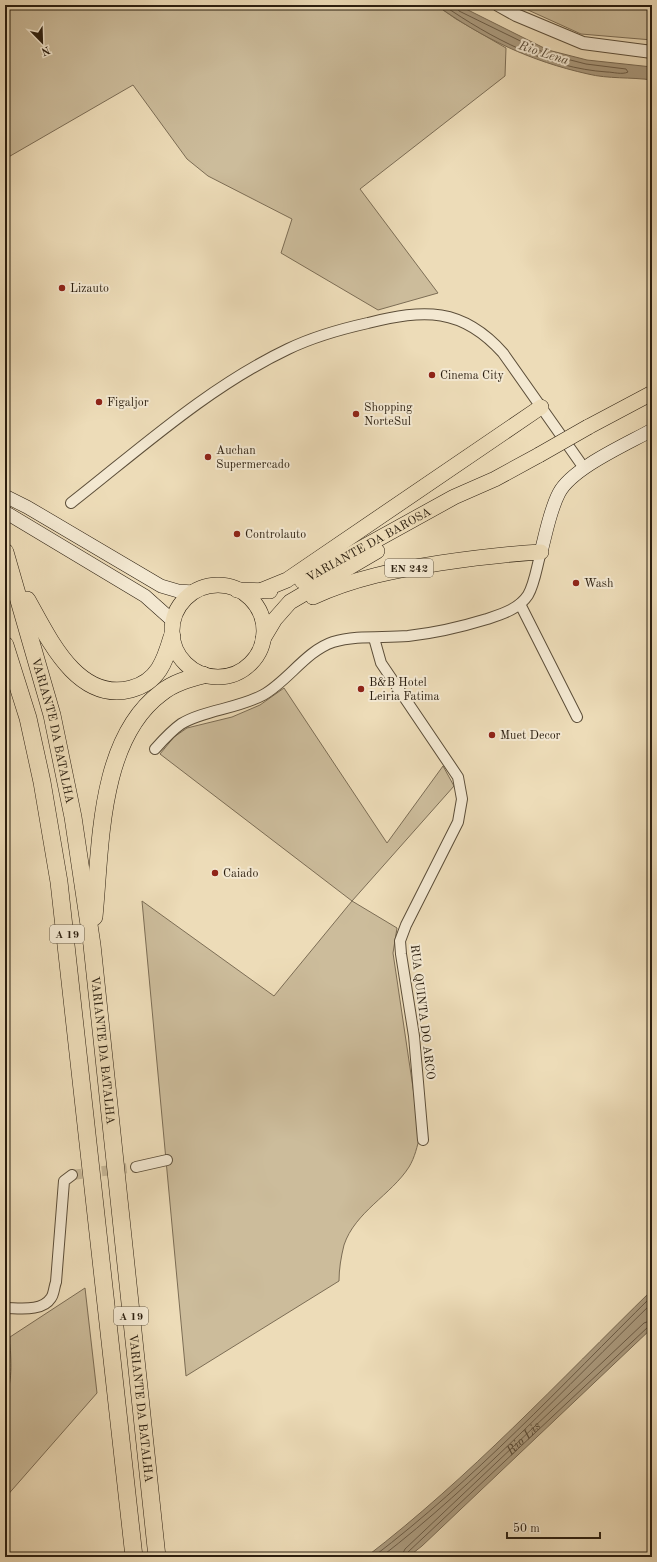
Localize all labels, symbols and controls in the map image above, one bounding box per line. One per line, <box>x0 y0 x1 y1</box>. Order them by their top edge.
north arrow <box>22 22 62 62</box>
water label: Rio Lena <box>516 39 570 68</box>
text: N <box>39 43 51 57</box>
marker: Lizauto <box>57 283 67 293</box>
place label: Lizauto <box>70 283 109 295</box>
marker: Cinema City <box>427 370 437 380</box>
place label: Cinema City <box>440 370 505 382</box>
marker: Figaljor <box>94 397 104 407</box>
place label: Figaljor <box>107 397 149 409</box>
place label: Shopping NorteSul <box>364 402 413 428</box>
marker: Shopping NorteSul <box>351 409 361 419</box>
place label: Auchan Supermercado <box>216 445 290 471</box>
marker: Auchan Supermercado <box>203 452 213 462</box>
street label: VARIANTE DA BAROSA <box>305 506 433 584</box>
marker: Controlauto <box>232 529 242 539</box>
place label: Controlauto <box>245 529 306 541</box>
road number: EN 242 <box>385 559 433 577</box>
marker: Wash <box>571 578 581 588</box>
place label: Wash <box>584 578 614 590</box>
street label: VARIANTE DA BATALHA <box>29 657 75 805</box>
place label: B&B Hotel Leiria Fatima <box>369 677 439 703</box>
marker: B&B Hotel Leiria Fatima <box>356 684 366 694</box>
marker: Muet Decor <box>487 730 497 740</box>
place label: Muet Decor <box>500 730 561 742</box>
marker: Caiado <box>210 868 220 878</box>
place label: Caiado <box>223 868 258 880</box>
road number: A 19 <box>50 925 84 943</box>
street label: RUA QUINTA DO ARCO <box>408 944 436 1080</box>
street label: VARIANTE DA BATALHA <box>88 975 116 1125</box>
road number: A 19 <box>114 1307 148 1325</box>
street label: VARIANTE DA BATALHA <box>126 1333 154 1483</box>
water label: Rio Lis <box>503 1419 544 1459</box>
scale bar <box>507 1514 600 1540</box>
text: 50 m <box>513 1522 540 1535</box>

